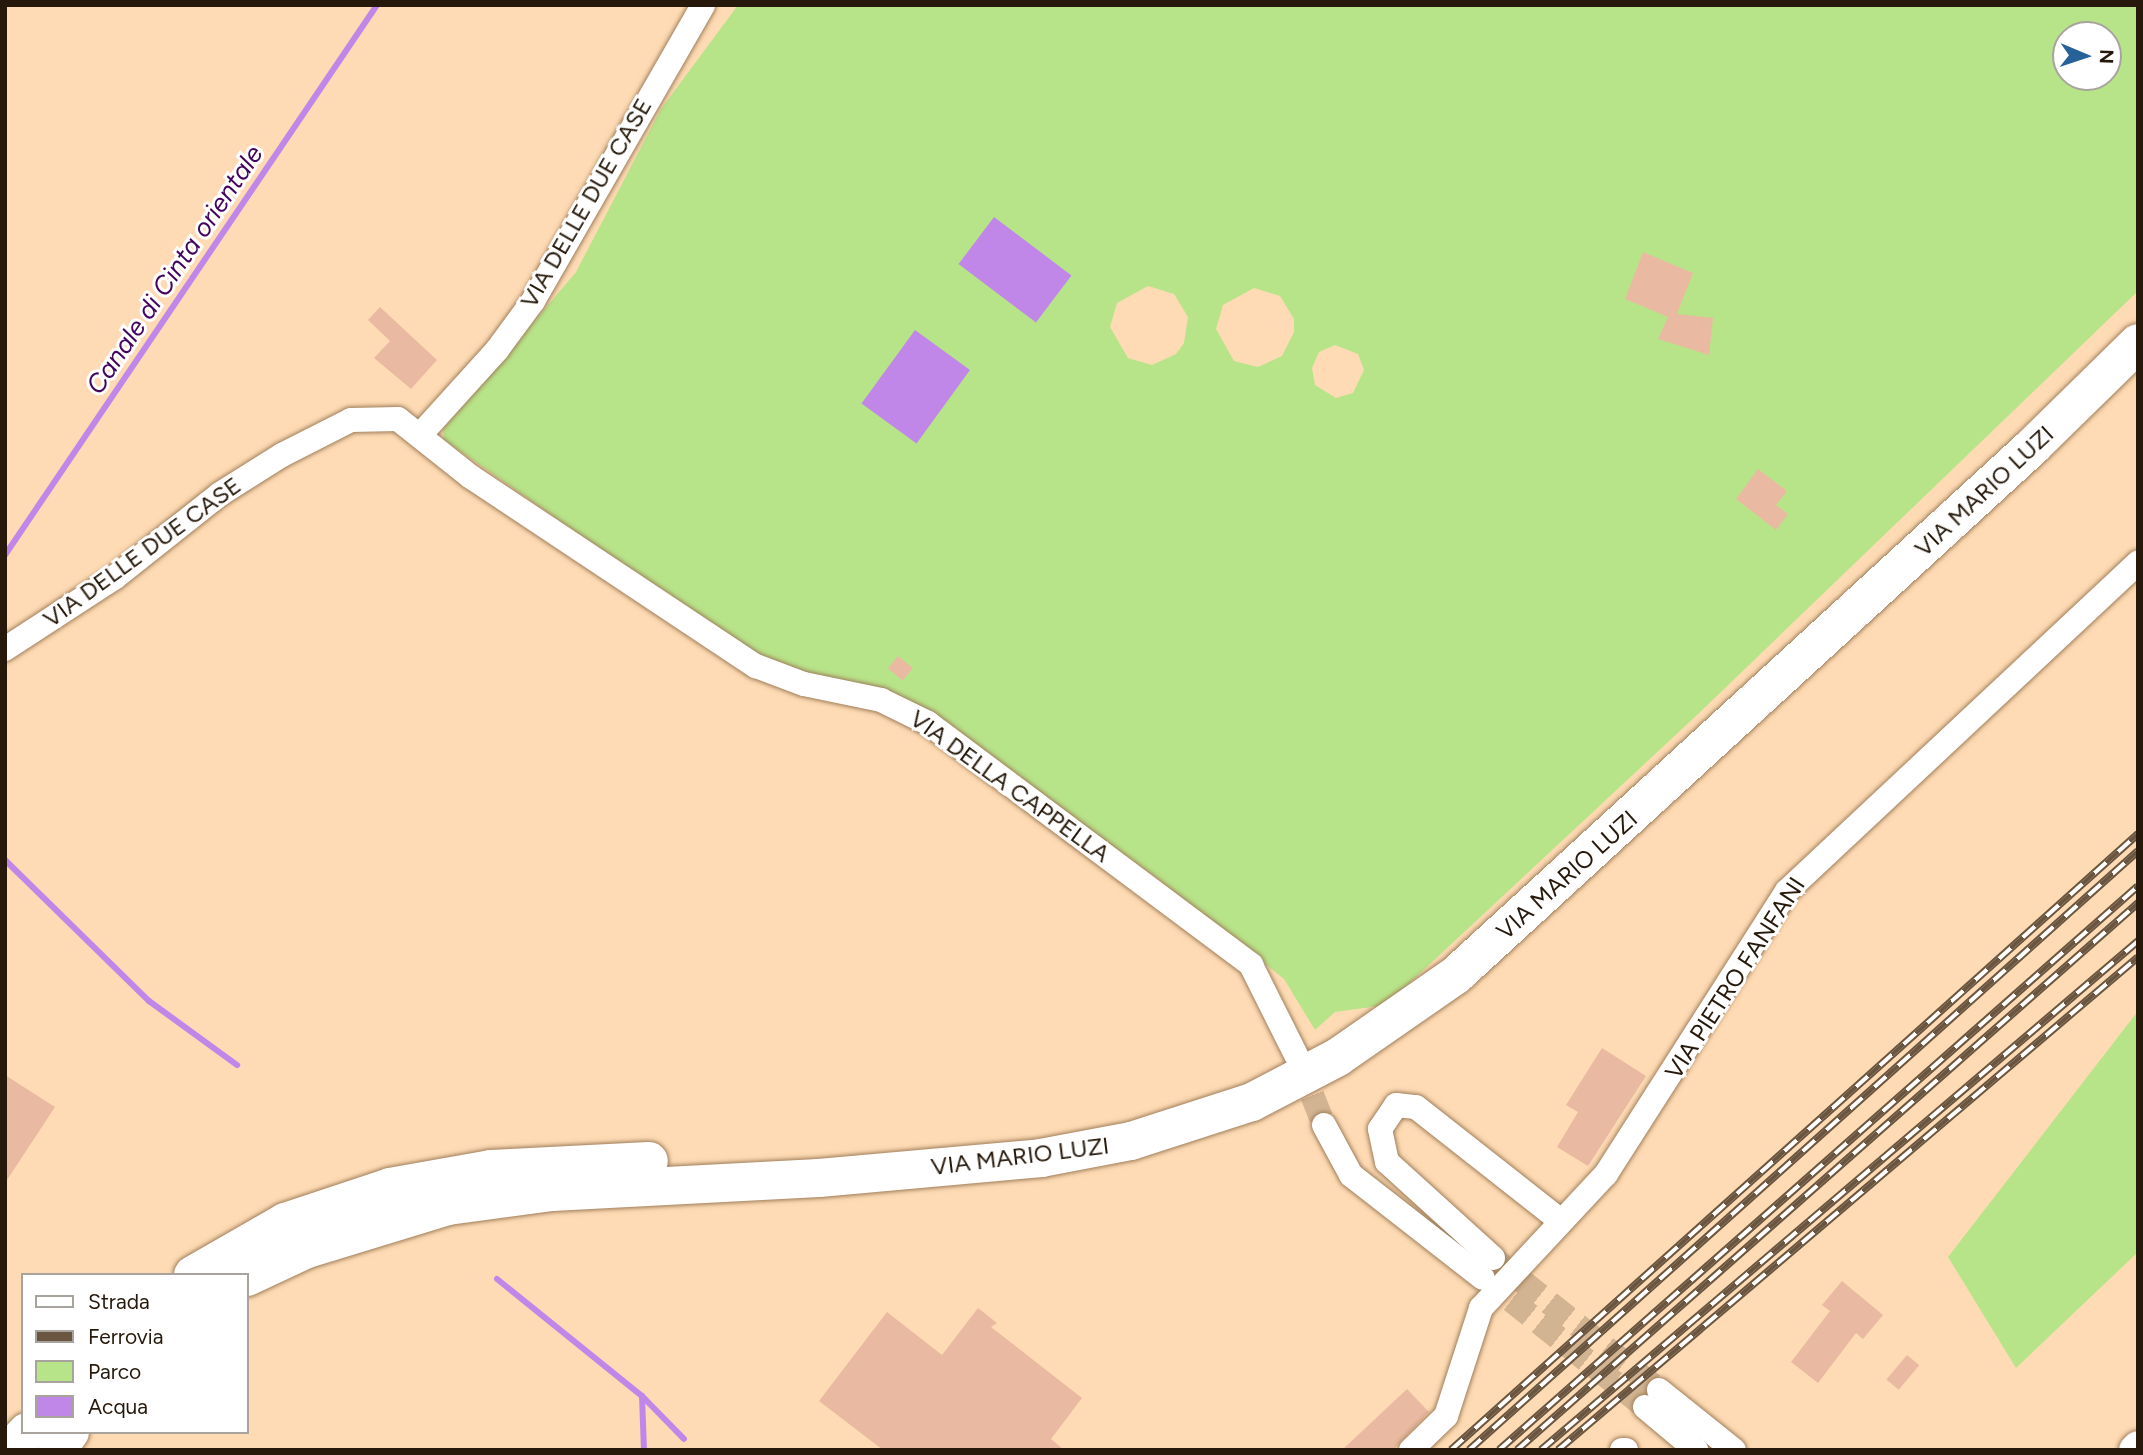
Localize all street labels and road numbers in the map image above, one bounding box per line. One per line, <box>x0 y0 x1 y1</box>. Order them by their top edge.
street label: VIA DELLE DUE CASE <box>514 93 658 313</box>
street label: VIA MARIO LUZI <box>1909 419 2059 563</box>
street label: VIA DELLE DUE CASE <box>38 471 246 633</box>
street label: VIA DELLA CAPPELLA <box>904 704 1116 868</box>
street label: VIA MARIO LUZI <box>1491 804 1643 946</box>
street label: VIA PIETRO FANFANI <box>1659 872 1811 1084</box>
street label: VIA MARIO LUZI <box>929 1131 1111 1181</box>

